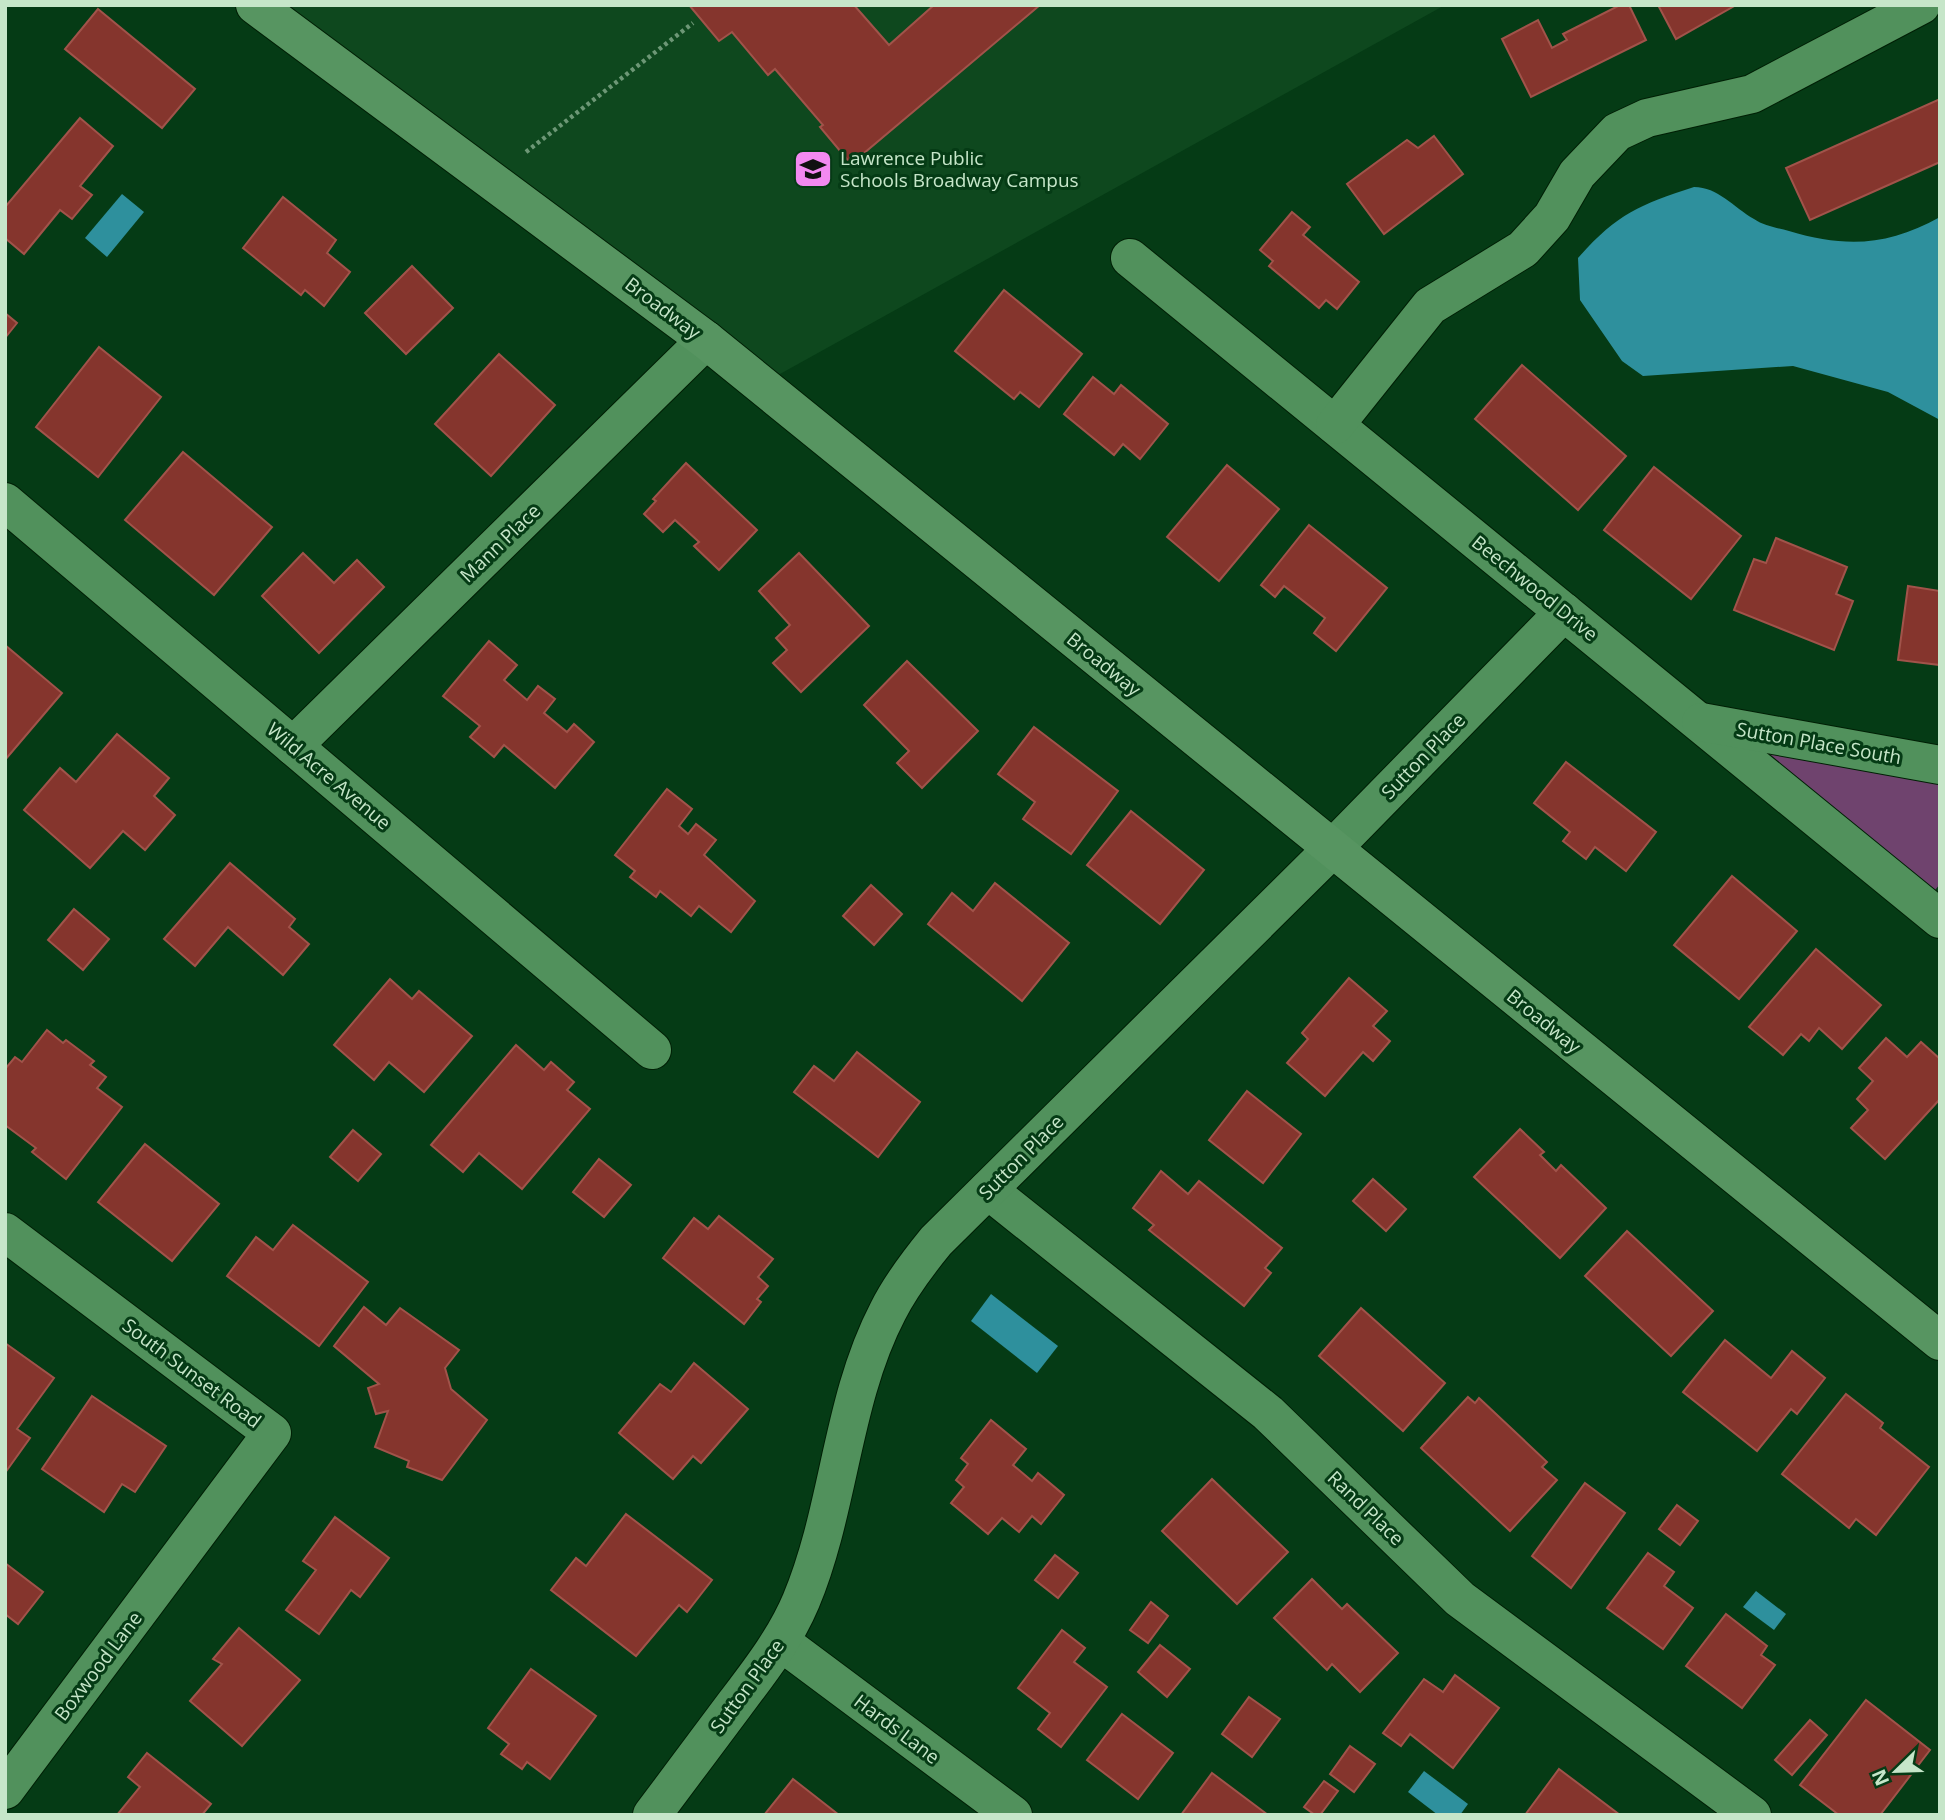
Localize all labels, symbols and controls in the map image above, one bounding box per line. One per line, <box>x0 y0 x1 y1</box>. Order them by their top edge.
place label: Lawrence Public Schools Broadway Campus <box>840 145 1079 193</box>
school or university icon: Lawrence Public Schools Broadway Campus <box>792 148 834 190</box>
street label: Broadway <box>620 271 707 345</box>
street label: Mann Place <box>454 498 546 588</box>
street label: Beechwood Drive <box>1467 529 1603 647</box>
street label: Broadway <box>1061 626 1147 702</box>
street label: Sutton Place <box>1375 707 1471 805</box>
street label: Wild Acre Avenue <box>262 716 396 836</box>
street label: Sutton Place South <box>1734 716 1904 770</box>
street label: Broadway <box>1501 983 1587 1059</box>
street label: Sutton Place <box>973 1109 1069 1205</box>
street label: South Sunset Road <box>117 1312 267 1434</box>
street label: Rand Place <box>1322 1465 1410 1551</box>
street label: Boxwood Lane <box>48 1606 148 1726</box>
street label: Sutton Place <box>704 1634 790 1738</box>
street label: Hards Lane <box>849 1688 945 1770</box>
north arrow <box>1861 1736 1931 1806</box>
text: N <box>1865 1765 1895 1790</box>

